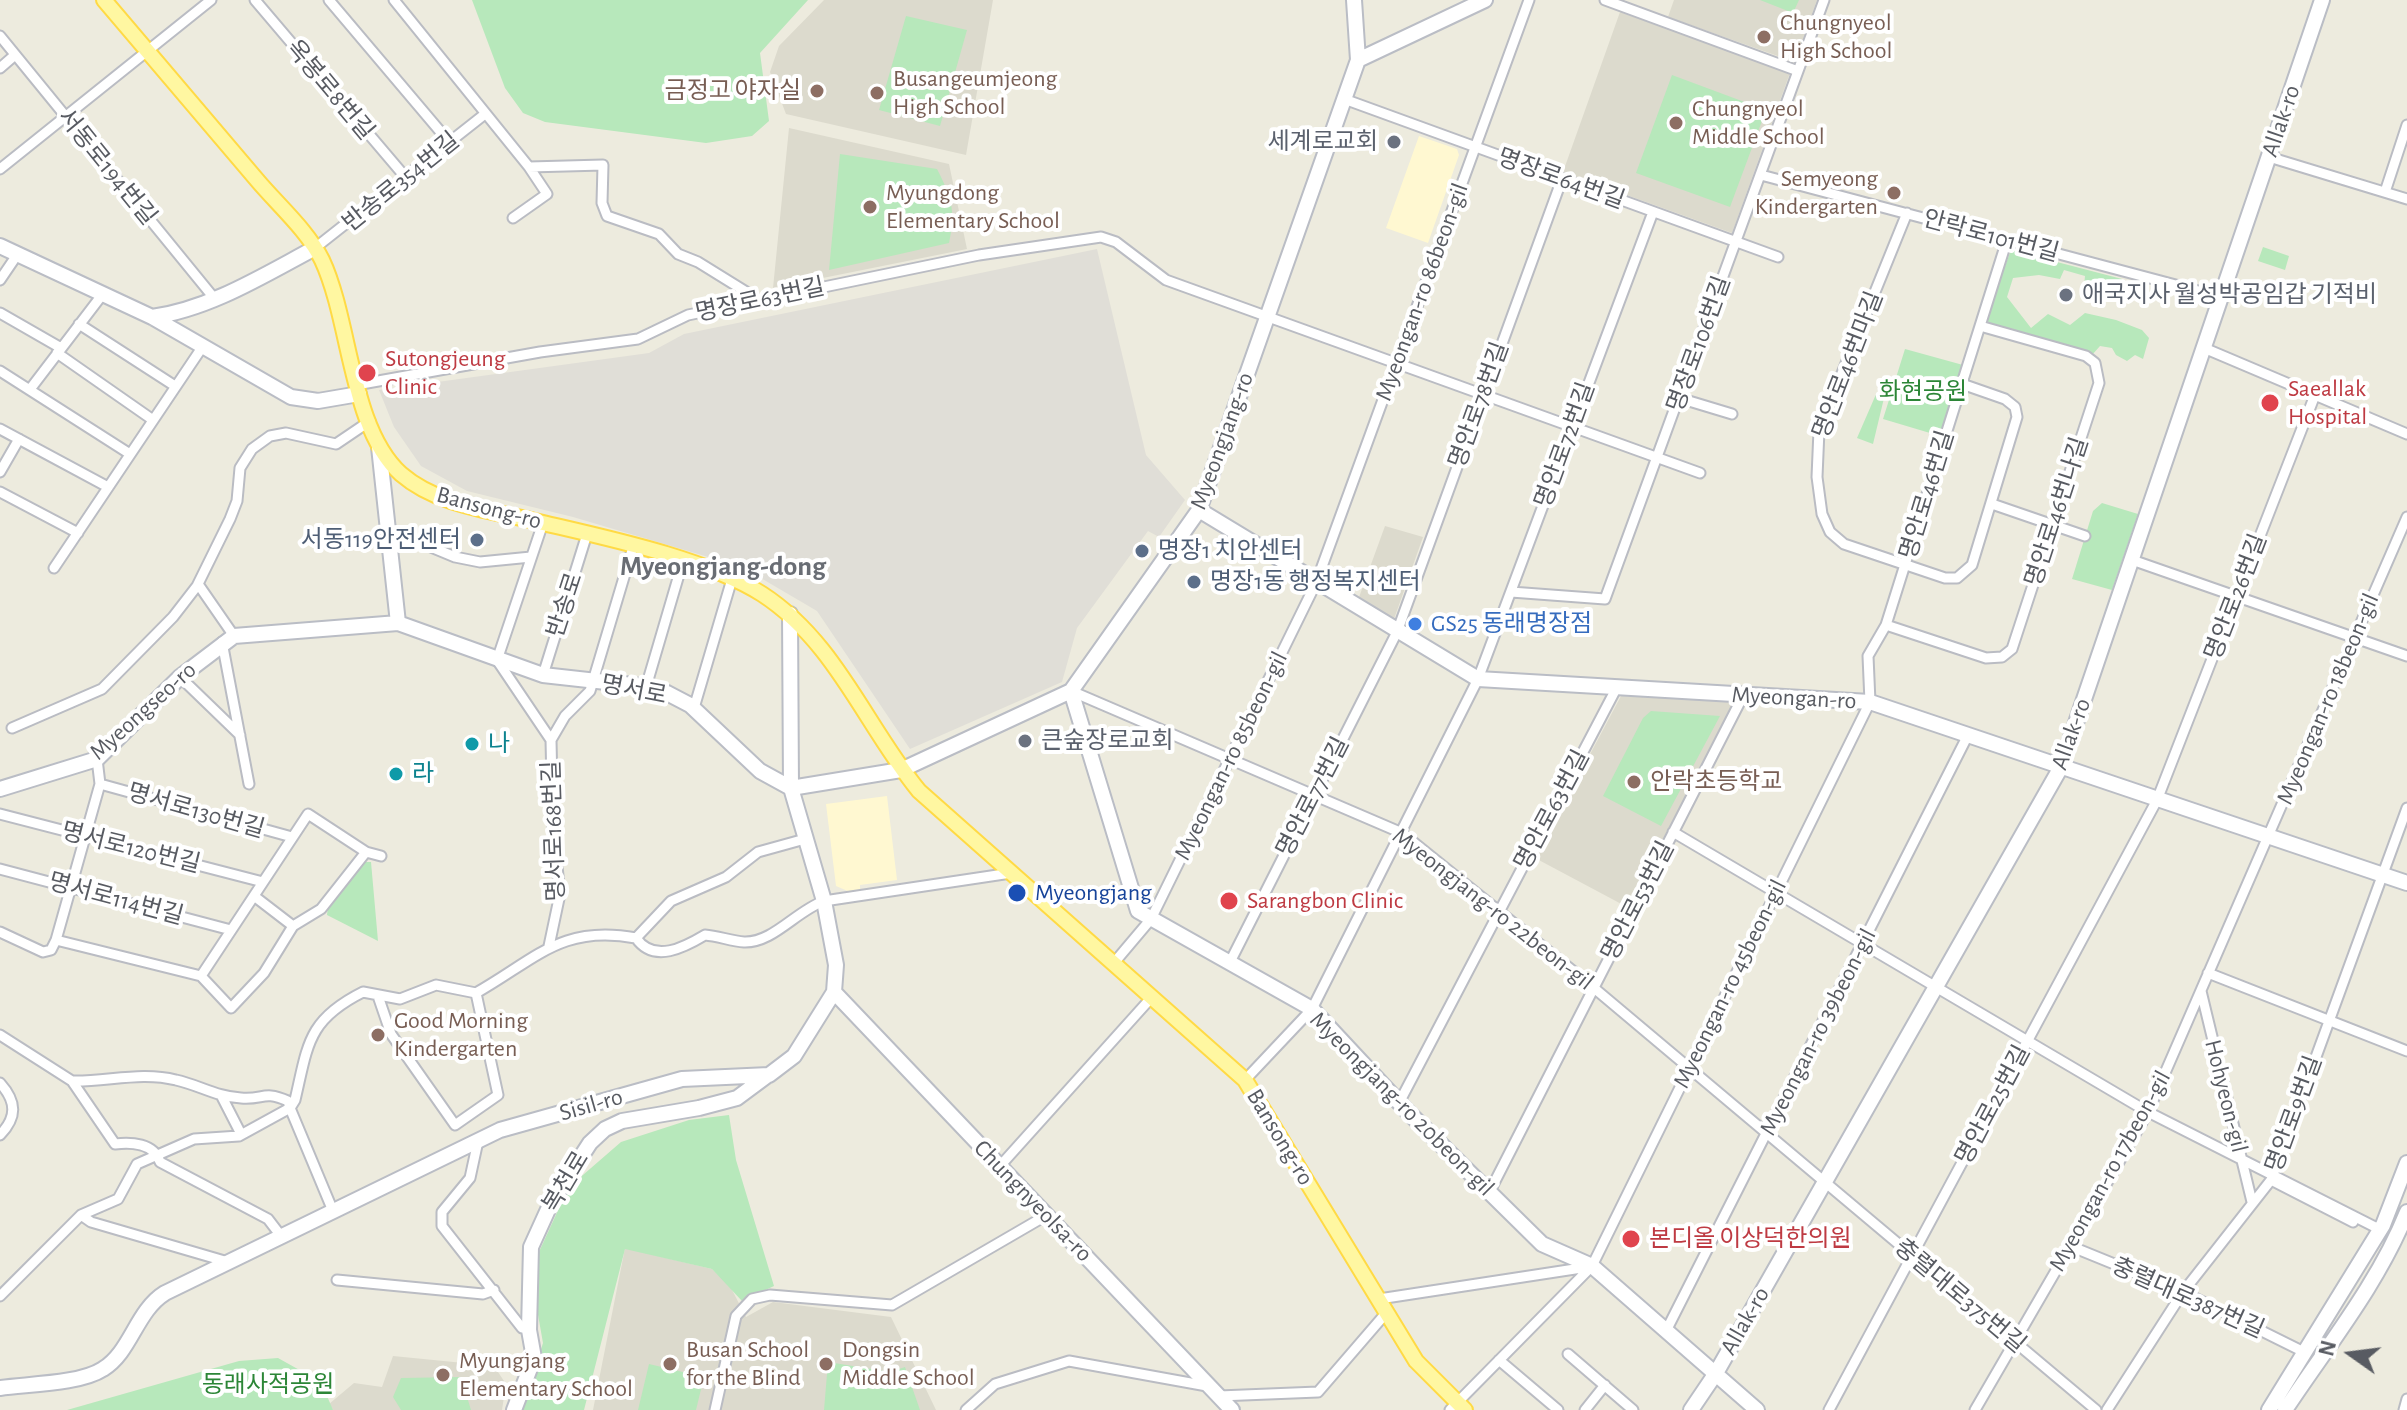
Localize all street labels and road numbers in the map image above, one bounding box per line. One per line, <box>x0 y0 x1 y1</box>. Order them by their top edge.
street label: 옥봉로8번길 <box>280 34 380 146</box>
street label: Allak-ro <box>2255 81 2307 161</box>
street label: 서동로194번길 <box>51 103 163 231</box>
street label: 반송로354번길 <box>337 126 465 238</box>
street label: 명장로64번길 <box>1493 143 1629 215</box>
street label: Myeongan-ro 86beon-gil <box>1369 179 1475 405</box>
street label: 안락로101번길 <box>1920 204 2062 268</box>
street label: 명장로63번길 <box>693 272 827 328</box>
street label: 명장로106번길 <box>1661 272 1737 416</box>
street label: 명안로46번마길 <box>1807 287 1889 443</box>
street label: 명안로78번길 <box>1443 338 1515 472</box>
street label: Myeongjang-ro <box>1184 369 1260 513</box>
street label: 명안로72번길 <box>1529 378 1601 512</box>
street label: 명안로46번길 <box>1894 427 1960 563</box>
street label: 명안로46번나길 <box>2019 434 2095 590</box>
street label: Bansong-ro <box>433 480 545 536</box>
street label: 명안로26번길 <box>2199 530 2273 664</box>
street label: 반송로 <box>541 569 589 641</box>
street label: Myeongan-ro 18beon-gil <box>2270 589 2386 809</box>
street label: Myeongan-ro 85beon-gil <box>1168 647 1294 865</box>
street label: Myeongseo-ro <box>84 656 202 766</box>
street label: 명서로 <box>599 670 669 710</box>
street label: Myeongan-ro <box>1731 680 1857 716</box>
street label: Allak-ro <box>2045 694 2097 774</box>
street label: 명안로77번길 <box>1271 732 1355 862</box>
street label: 명안로63번길 <box>1508 745 1596 875</box>
street label: 명서로168번길 <box>537 760 571 902</box>
street label: 명서로130번길 <box>124 778 268 844</box>
street label: 명서로120번길 <box>59 817 203 879</box>
street label: Myeongjang-ro 22beon-gil <box>1387 821 1599 997</box>
street label: 명안로53번길 <box>1596 836 1680 966</box>
street label: 명서로114번길 <box>45 867 187 931</box>
street label: Myeongan-ro 45beon-gil <box>1667 875 1793 1093</box>
street label: Myeongan-ro 39beon-gil <box>1753 924 1883 1140</box>
street label: Myeongjang-ro 20beon-gil <box>1304 1006 1500 1202</box>
street label: Hohyeon-gil <box>2198 1037 2254 1155</box>
street label: 명안로25번길 <box>1949 1040 2037 1170</box>
street label: 명안로9번길 <box>2260 1052 2328 1176</box>
street label: Myeongan-ro 17beon-gil <box>2043 1066 2177 1276</box>
street label: Sisil-ro <box>556 1082 626 1128</box>
street label: Bansong-ro <box>1240 1084 1320 1190</box>
street label: Chungnyeolsa-ro <box>968 1134 1098 1268</box>
street label: 복천로 <box>537 1146 595 1218</box>
street label: 충렬대로375번길 <box>1889 1233 2031 1359</box>
street label: 충렬대로387번길 <box>2107 1252 2269 1344</box>
street label: Allak-ro <box>1714 1282 1776 1360</box>

